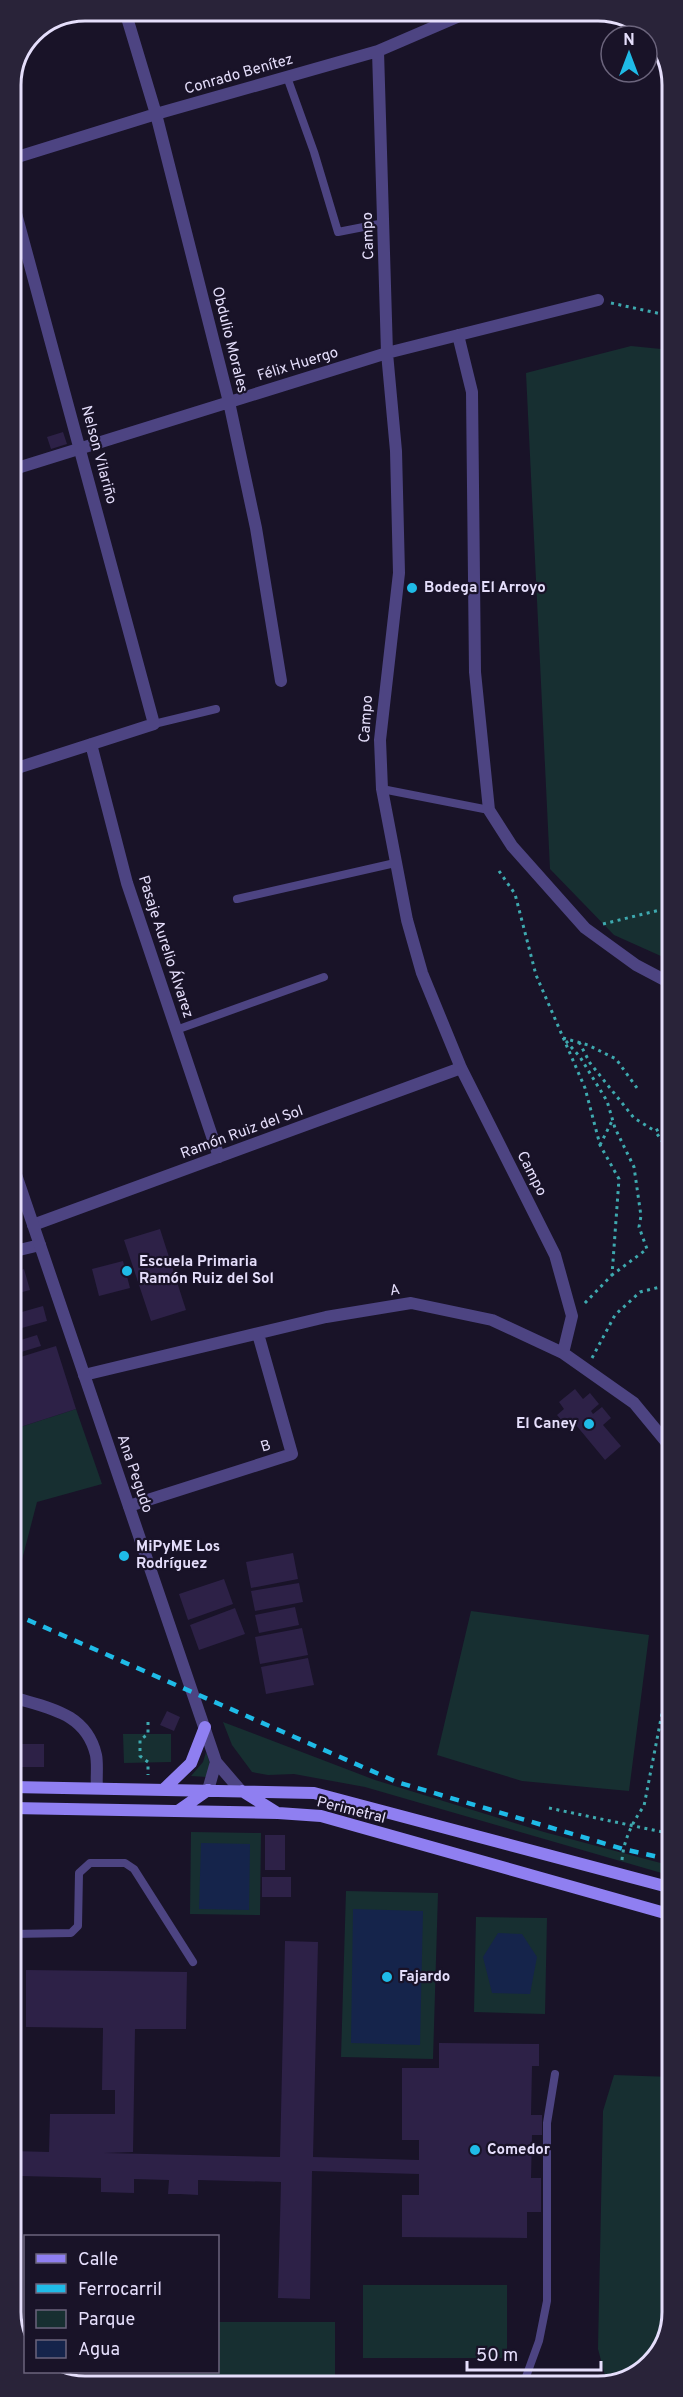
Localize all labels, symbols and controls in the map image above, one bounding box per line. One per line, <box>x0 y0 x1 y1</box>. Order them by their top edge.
north arrow <box>599 24 659 84</box>
text: N <box>623 31 635 51</box>
street label: Conrado Benítez <box>182 50 296 100</box>
street label: Campo <box>359 212 379 260</box>
street label: Obdulio Morales <box>207 285 251 395</box>
street label: Félix Huergo <box>255 344 341 386</box>
street label: Nelson Vilariño <box>76 404 120 506</box>
place label: Bodega El Arroyo <box>424 579 546 598</box>
marker: Bodega El Arroyo <box>405 581 419 595</box>
street label: Campo <box>356 695 378 743</box>
street label: Pasaje Aurelio Álvarez <box>133 873 198 1021</box>
street label: Ramón Ruiz del Sol <box>178 1102 306 1164</box>
street label: Campo <box>512 1148 550 1200</box>
place label: Escuela Primaria Ramón Ruiz del Sol <box>139 1253 274 1289</box>
marker: Escuela Primaria Ramón Ruiz del Sol <box>120 1264 134 1278</box>
street label: A <box>388 1281 402 1301</box>
place label: El Caney <box>516 1415 577 1434</box>
marker: El Caney <box>582 1417 596 1431</box>
street label: Ana Pegudo <box>112 1432 156 1516</box>
street label: B <box>259 1436 273 1458</box>
place label: MiPyME Los Rodríguez <box>136 1538 220 1574</box>
marker: MiPyME Los Rodríguez <box>117 1549 131 1563</box>
street label: Perimetral <box>314 1793 388 1829</box>
place label: Fajardo <box>399 1968 450 1987</box>
marker: Fajardo <box>380 1970 394 1984</box>
place label: Comedor <box>487 2141 551 2160</box>
marker: Comedor <box>468 2143 482 2157</box>
legend <box>24 2235 219 2373</box>
text: Calle <box>78 2249 118 2272</box>
text: Ferrocarril <box>78 2279 162 2302</box>
text: Parque <box>78 2309 135 2332</box>
scale bar <box>467 2334 600 2372</box>
text: Agua <box>78 2339 120 2362</box>
text: 50 m <box>476 2345 518 2368</box>

